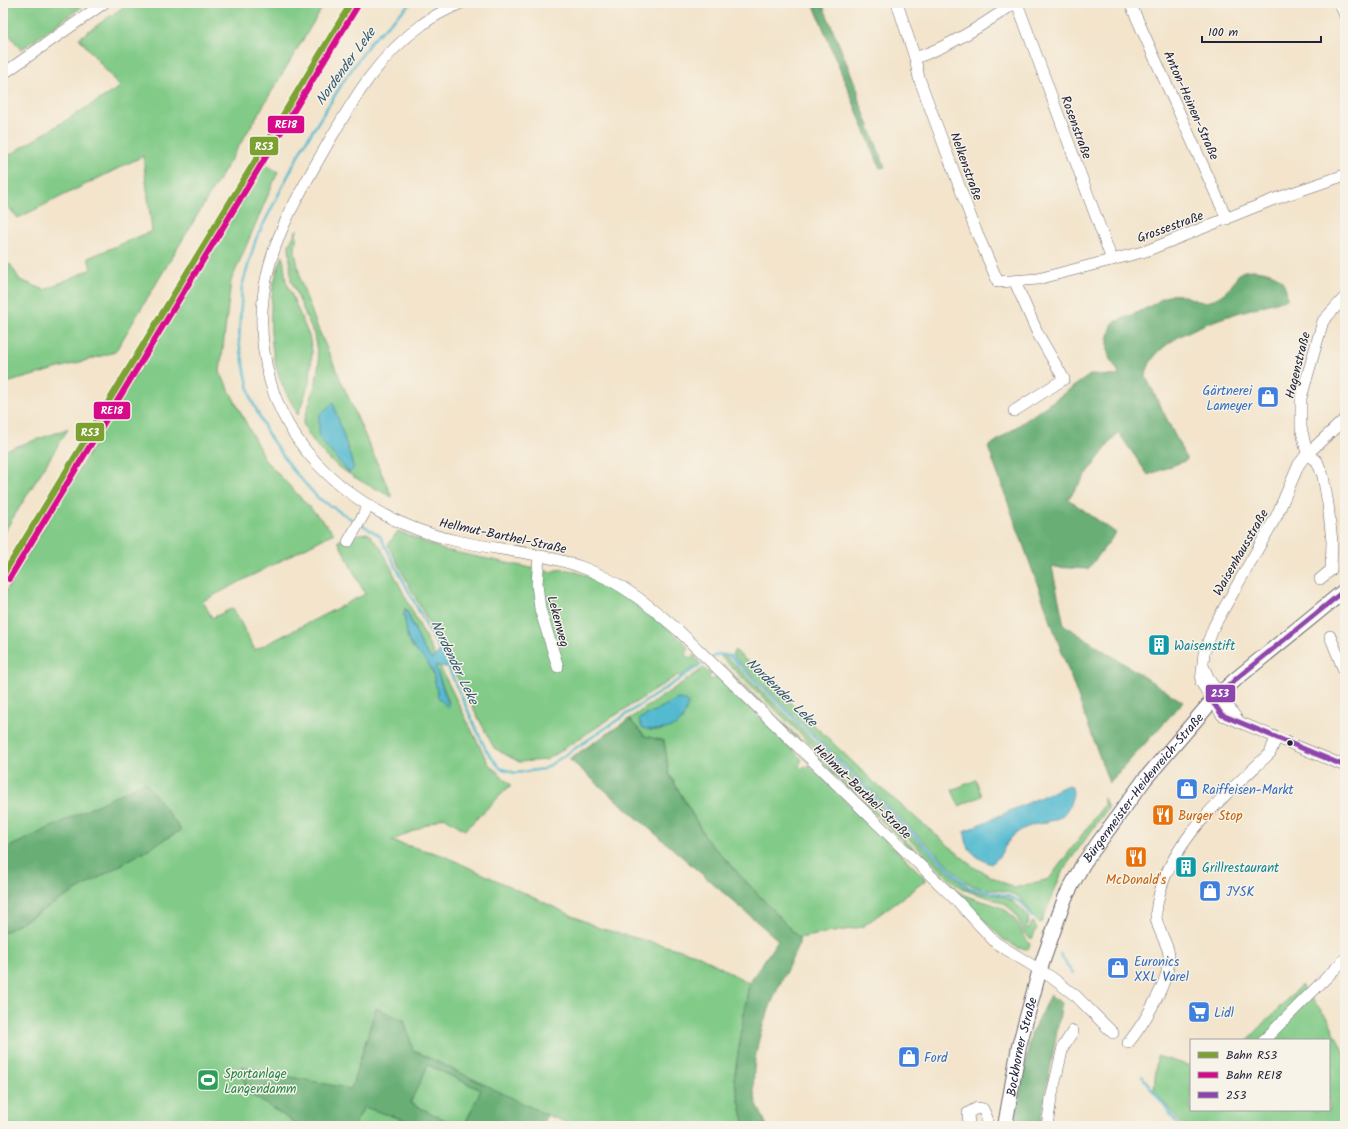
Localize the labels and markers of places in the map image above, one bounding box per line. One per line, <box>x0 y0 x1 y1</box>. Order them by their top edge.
place label: Gärtnerei Lameyer <box>1203 381 1253 417</box>
shop icon: Gärtnerei Lameyer <box>1255 384 1281 410</box>
building icon: Waisenstift <box>1146 632 1172 658</box>
place label: Waisenstift <box>1174 636 1236 657</box>
unlabelled marker <box>1285 738 1295 748</box>
shop icon: Raiffeisen-Markt <box>1174 776 1200 802</box>
place label: Raiffeisen-Markt <box>1202 780 1295 801</box>
restaurant icon: Burger Stop <box>1150 802 1176 828</box>
place label: Burger Stop <box>1178 806 1243 827</box>
restaurant icon: McDonald's <box>1123 844 1149 870</box>
building icon: Grillrestaurant <box>1173 854 1199 880</box>
place label: Grillrestaurant <box>1202 858 1280 879</box>
place label: McDonald's <box>1106 870 1167 891</box>
shop icon: JYSK <box>1197 878 1223 904</box>
place label: JYSK <box>1226 882 1254 903</box>
place label: Euronics XXL Varel <box>1134 952 1189 988</box>
shop icon: Euronics XXL Varel <box>1105 955 1131 981</box>
supermarket icon: Lidl <box>1186 999 1212 1025</box>
place label: Lidl <box>1214 1003 1234 1024</box>
shop icon: Ford <box>896 1044 922 1070</box>
place label: Ford <box>924 1048 948 1069</box>
place label: Sportanlage Langendamm <box>224 1064 296 1100</box>
sports icon: Sportanlage Langendamm <box>195 1067 221 1093</box>

